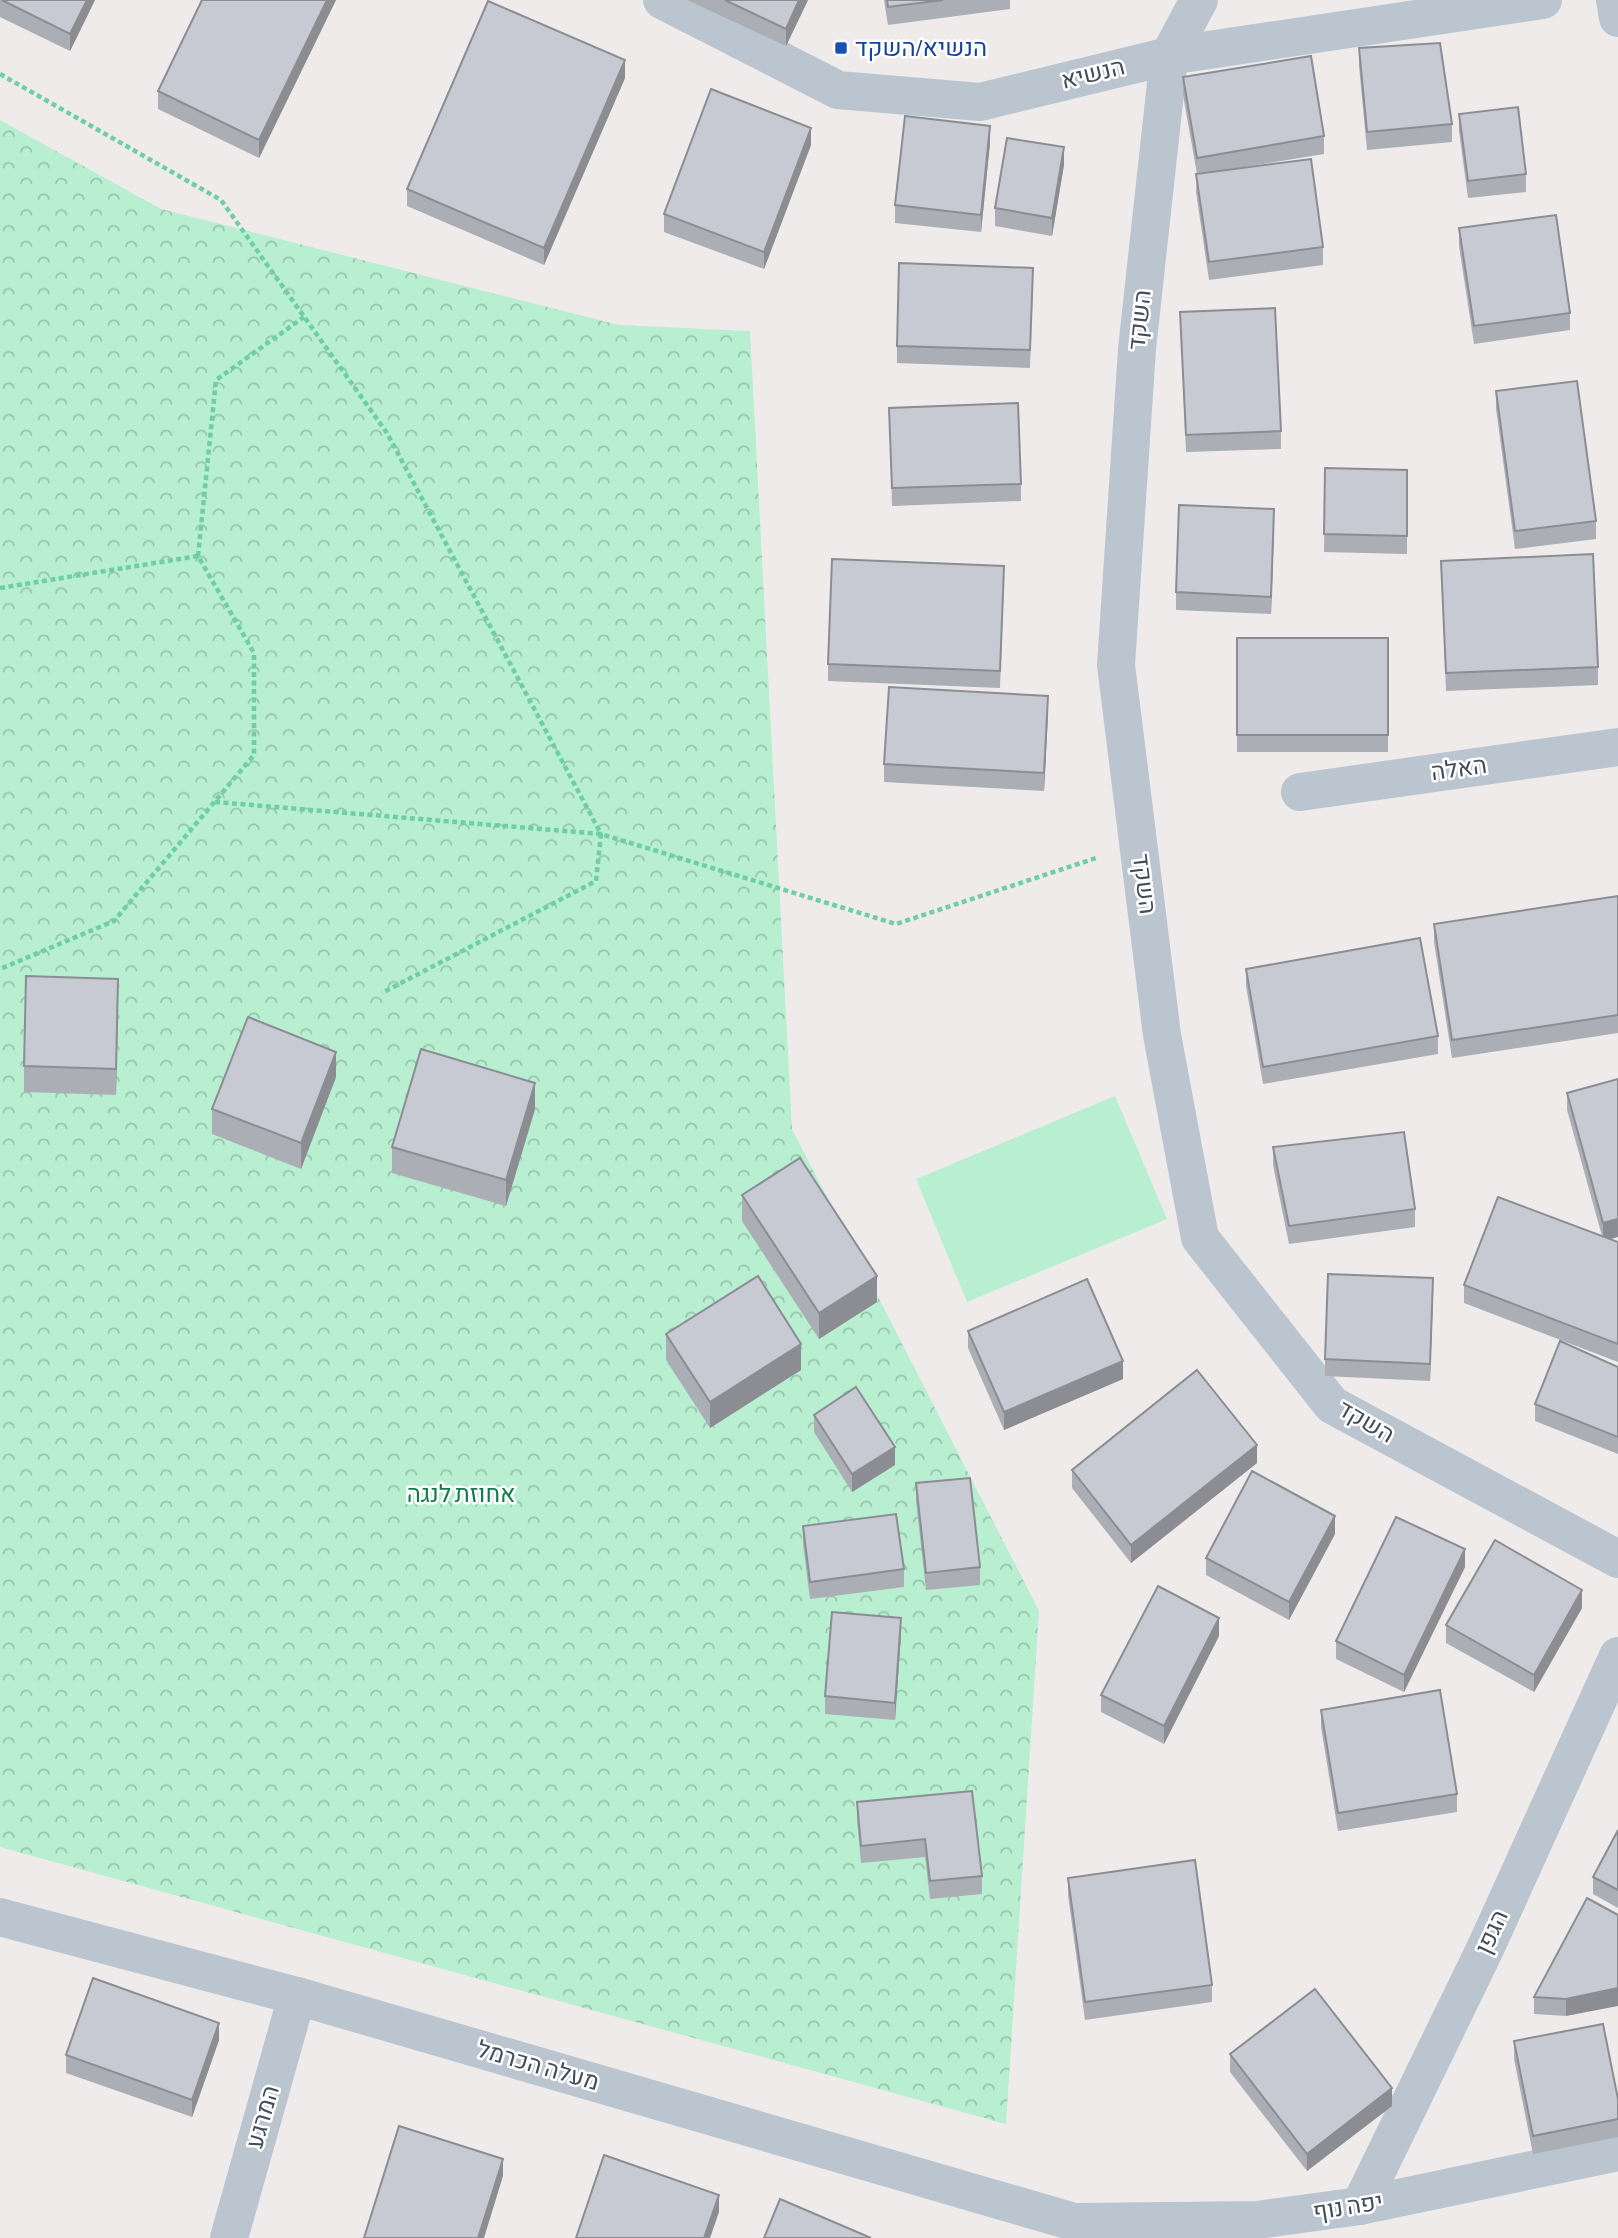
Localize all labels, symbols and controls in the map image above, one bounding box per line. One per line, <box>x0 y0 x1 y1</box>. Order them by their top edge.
place label: הנשיא/השקד <box>855 34 987 63</box>
marker: הנשיא/השקד <box>833 40 849 56</box>
street label: הנשיא <box>1058 52 1128 96</box>
street label: השקד <box>1122 288 1158 352</box>
street label: האלה <box>1429 751 1489 787</box>
street label: השקד <box>1126 852 1162 916</box>
street label: השקד <box>1333 1394 1399 1450</box>
park label: אחוזת לנגה <box>407 1480 515 1509</box>
street label: הגפן <box>1469 1905 1515 1959</box>
street label: מעלה הכרמל <box>474 2035 602 2097</box>
street label: המרגע <box>240 2082 286 2152</box>
street label: יפה נוף <box>1311 2187 1385 2227</box>

